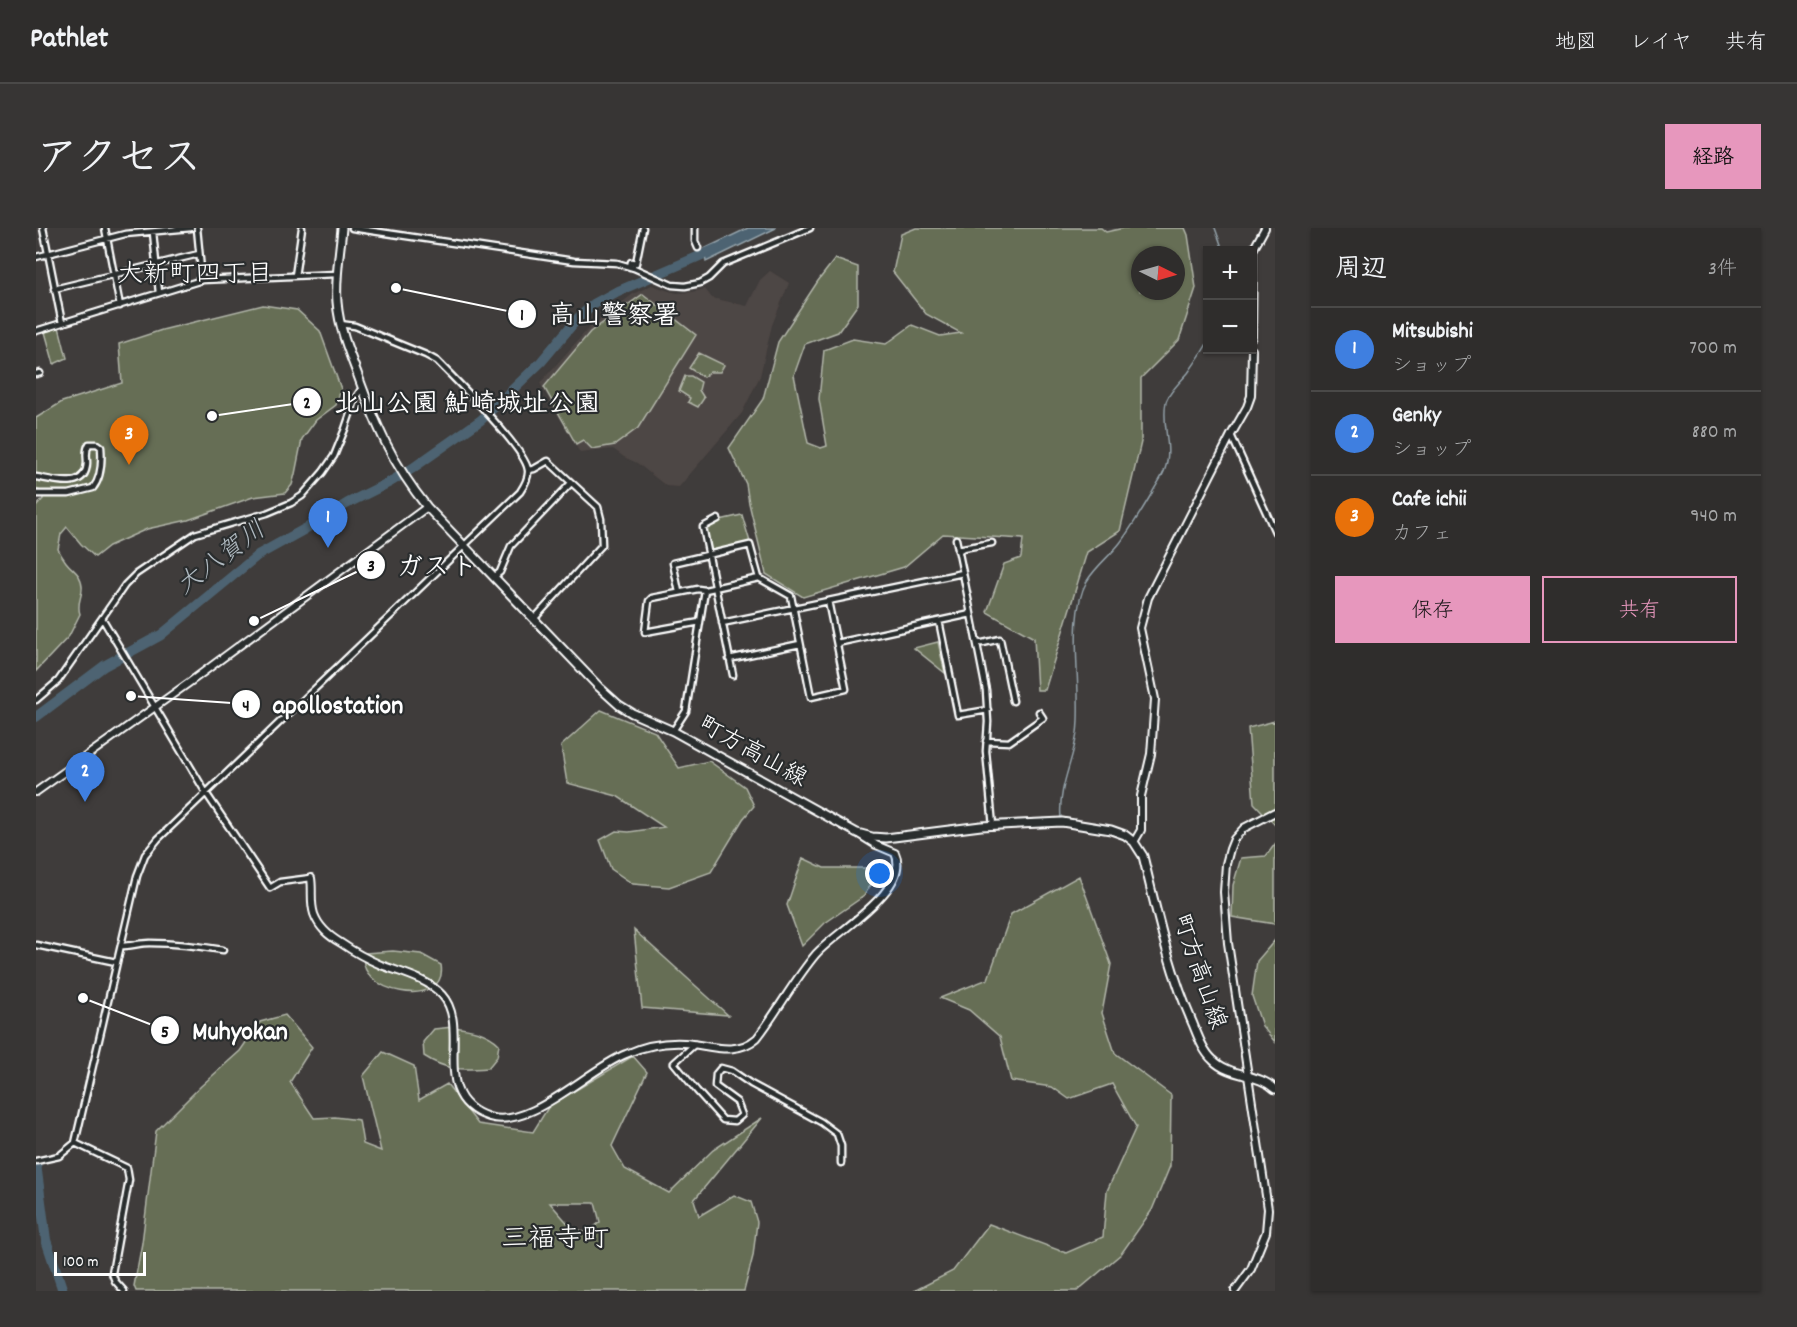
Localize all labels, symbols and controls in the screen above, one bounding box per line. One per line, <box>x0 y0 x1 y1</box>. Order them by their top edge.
text: Pathlet <box>30 21 108 61</box>
text: 地図 <box>1555 29 1597 59</box>
text: レイヤ <box>1630 29 1692 59</box>
text: 共有 <box>1725 29 1767 59</box>
button: 経路 <box>1665 124 1761 189</box>
text: アクセス <box>36 132 201 192</box>
north arrow <box>1131 246 1185 300</box>
map controls <box>1203 246 1257 354</box>
button: + <box>1203 246 1257 300</box>
text: 周辺 <box>1335 252 1387 289</box>
text: 3件 <box>1708 256 1737 284</box>
district label: 大新町四丁目 <box>117 257 273 294</box>
callout: 高山警察署 <box>507 292 691 336</box>
text: 高山警察署 <box>549 299 679 336</box>
button: − <box>1203 300 1257 354</box>
text: 1 <box>520 304 524 329</box>
text: Mitsubishi <box>1392 317 1473 348</box>
text: 1 <box>1352 335 1357 363</box>
text: 700 m <box>1689 335 1737 363</box>
text: ショップ <box>1392 353 1471 381</box>
callout: 北山公園 鮎崎城址公園 <box>292 380 612 424</box>
text: 北山公園 鮎崎城址公園 <box>334 387 600 424</box>
text: 2 <box>303 392 311 417</box>
text: Genky <box>1392 401 1441 432</box>
pin: 3 <box>110 416 148 465</box>
text: 2 <box>1350 419 1359 447</box>
text: 880 m <box>1692 419 1737 447</box>
text: ショップ <box>1392 437 1471 465</box>
text: Cafe ichii <box>1392 485 1467 516</box>
pin: 1 <box>308 498 348 548</box>
text: 3 <box>1350 503 1359 531</box>
text: 940 m <box>1690 503 1737 531</box>
water label: 大八賀川 <box>169 513 275 605</box>
text: カフェ <box>1392 521 1452 549</box>
callout: ガスト <box>356 543 488 587</box>
text: ガスト <box>397 550 477 587</box>
text: 3 <box>367 555 375 580</box>
button: 保存 <box>1335 576 1530 643</box>
button: 共有 <box>1542 576 1737 643</box>
callout: apollostation <box>231 682 415 726</box>
text: apollostation <box>273 689 403 726</box>
text: 4 <box>242 695 250 720</box>
street label: 町方高山線 <box>691 709 813 797</box>
pin: 2 <box>65 752 104 802</box>
your location <box>865 859 894 888</box>
street label: 町方高山線 <box>1162 910 1234 1034</box>
callout: Muhyokan <box>150 1008 300 1052</box>
text: Muhyokan <box>192 1015 288 1052</box>
text: 5 <box>161 1021 169 1046</box>
district label: 三福寺町 <box>501 1221 609 1260</box>
scale bar <box>54 1249 146 1276</box>
text: 100 m <box>63 1251 99 1274</box>

